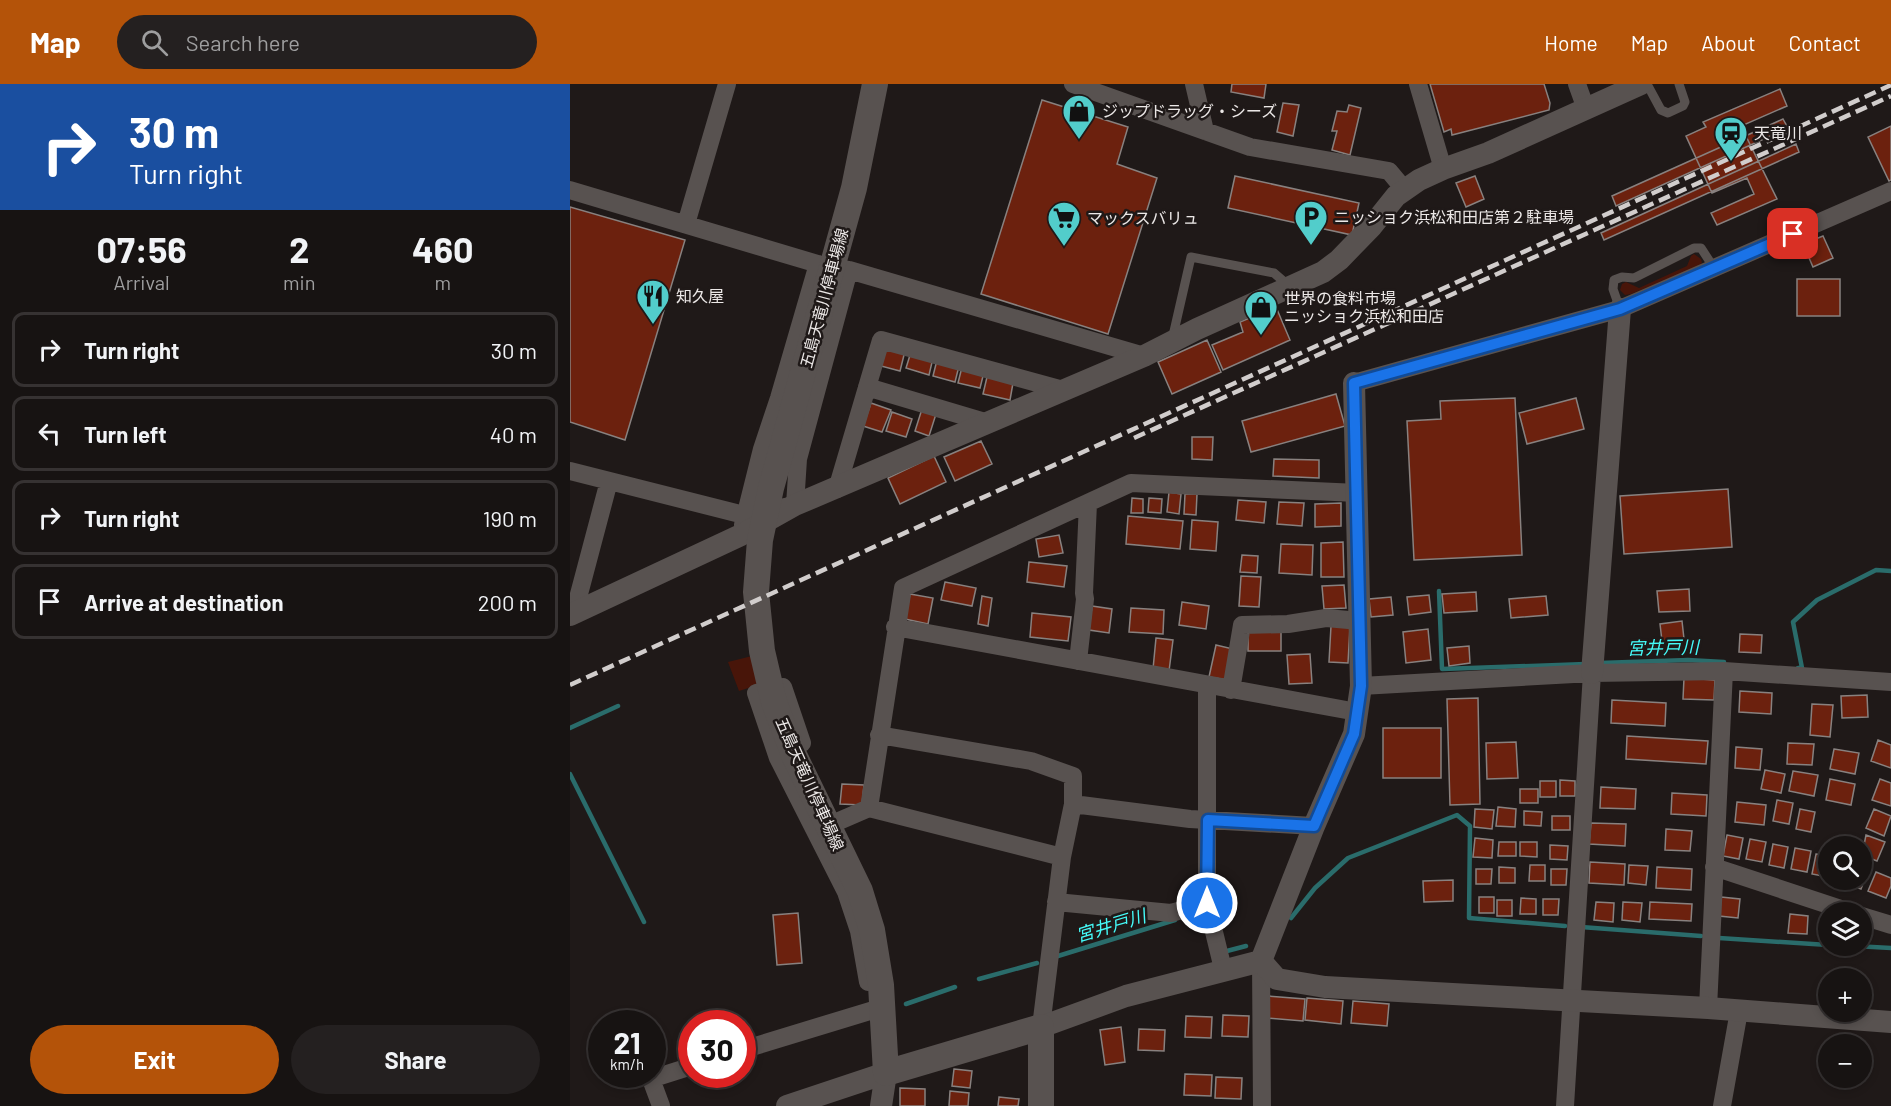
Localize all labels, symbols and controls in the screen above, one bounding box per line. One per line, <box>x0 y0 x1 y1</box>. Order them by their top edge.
search box <box>117 15 537 69</box>
text: Map <box>30 25 81 59</box>
icon: search <box>138 26 171 59</box>
text: Search here <box>186 29 300 55</box>
text: Home <box>1544 30 1598 55</box>
text: Map <box>1631 30 1668 55</box>
text: About <box>1701 30 1756 55</box>
text: Contact <box>1789 30 1861 55</box>
shop icon: ジップドラッグ・シーズ <box>1061 93 1097 140</box>
place label: ジップドラッグ・シーズ <box>1102 101 1277 120</box>
text: 30 m <box>129 106 219 156</box>
icon: right <box>30 108 108 186</box>
station icon: 天竜川 <box>1713 115 1749 162</box>
place label: 天竜川 <box>1754 123 1802 142</box>
text: Turn right <box>129 157 243 189</box>
parking icon: ニッショク浜松和田店第２駐車場 <box>1293 199 1329 246</box>
supermarket icon: マックスバリュ <box>1046 200 1082 247</box>
place label: ニッショク浜松和田店第２駐車場 <box>1334 207 1574 226</box>
place label: マックスバリュ <box>1087 208 1199 227</box>
pin <box>1767 208 1818 259</box>
icon: arrive <box>1776 217 1809 250</box>
street label: 五島天竜川停車場線 <box>796 226 851 370</box>
text: 07:56 <box>96 227 187 270</box>
text: 2 <box>289 227 309 270</box>
text: 460 <box>412 227 474 270</box>
text: Arrival <box>114 270 169 294</box>
text: min <box>283 270 315 294</box>
text: m <box>434 270 451 294</box>
restaurant icon: 知久屋 <box>635 278 671 325</box>
place label: 知久屋 <box>676 286 724 305</box>
place label: 世界の食料市場 ニッショク浜松和田店 <box>1284 288 1444 325</box>
shop icon: 世界の食料市場 ニッショク浜松和田店 <box>1243 289 1279 336</box>
icon: right <box>33 333 66 366</box>
text: Turn right <box>84 337 179 363</box>
text: 30 m <box>491 337 537 363</box>
icon: left <box>33 417 66 450</box>
text: Turn left <box>84 421 167 447</box>
text: 40 m <box>490 421 537 447</box>
icon: right <box>33 501 66 534</box>
text: Turn right <box>84 505 179 531</box>
text: 190 m <box>483 505 537 531</box>
icon: arrive <box>33 585 66 618</box>
text: Arrive at destination <box>84 589 283 615</box>
text: 200 m <box>478 589 537 615</box>
water label: 宮井戸川 <box>1627 635 1701 659</box>
street label: 五島天竜川停車場線 <box>772 714 848 853</box>
map controls <box>1818 836 1872 1088</box>
button: search <box>1818 836 1872 890</box>
position arrow <box>1175 871 1239 935</box>
button: layers <box>1818 902 1872 956</box>
water label: 宮井戸川 <box>1073 903 1150 946</box>
button: + <box>1818 968 1872 1022</box>
speed limit sign: 30 <box>678 1010 756 1088</box>
text: 21 <box>613 1024 641 1060</box>
button: Exit <box>30 1025 279 1094</box>
button: Share <box>291 1025 540 1094</box>
button: − <box>1818 1034 1872 1088</box>
text: km/h <box>610 1055 644 1073</box>

